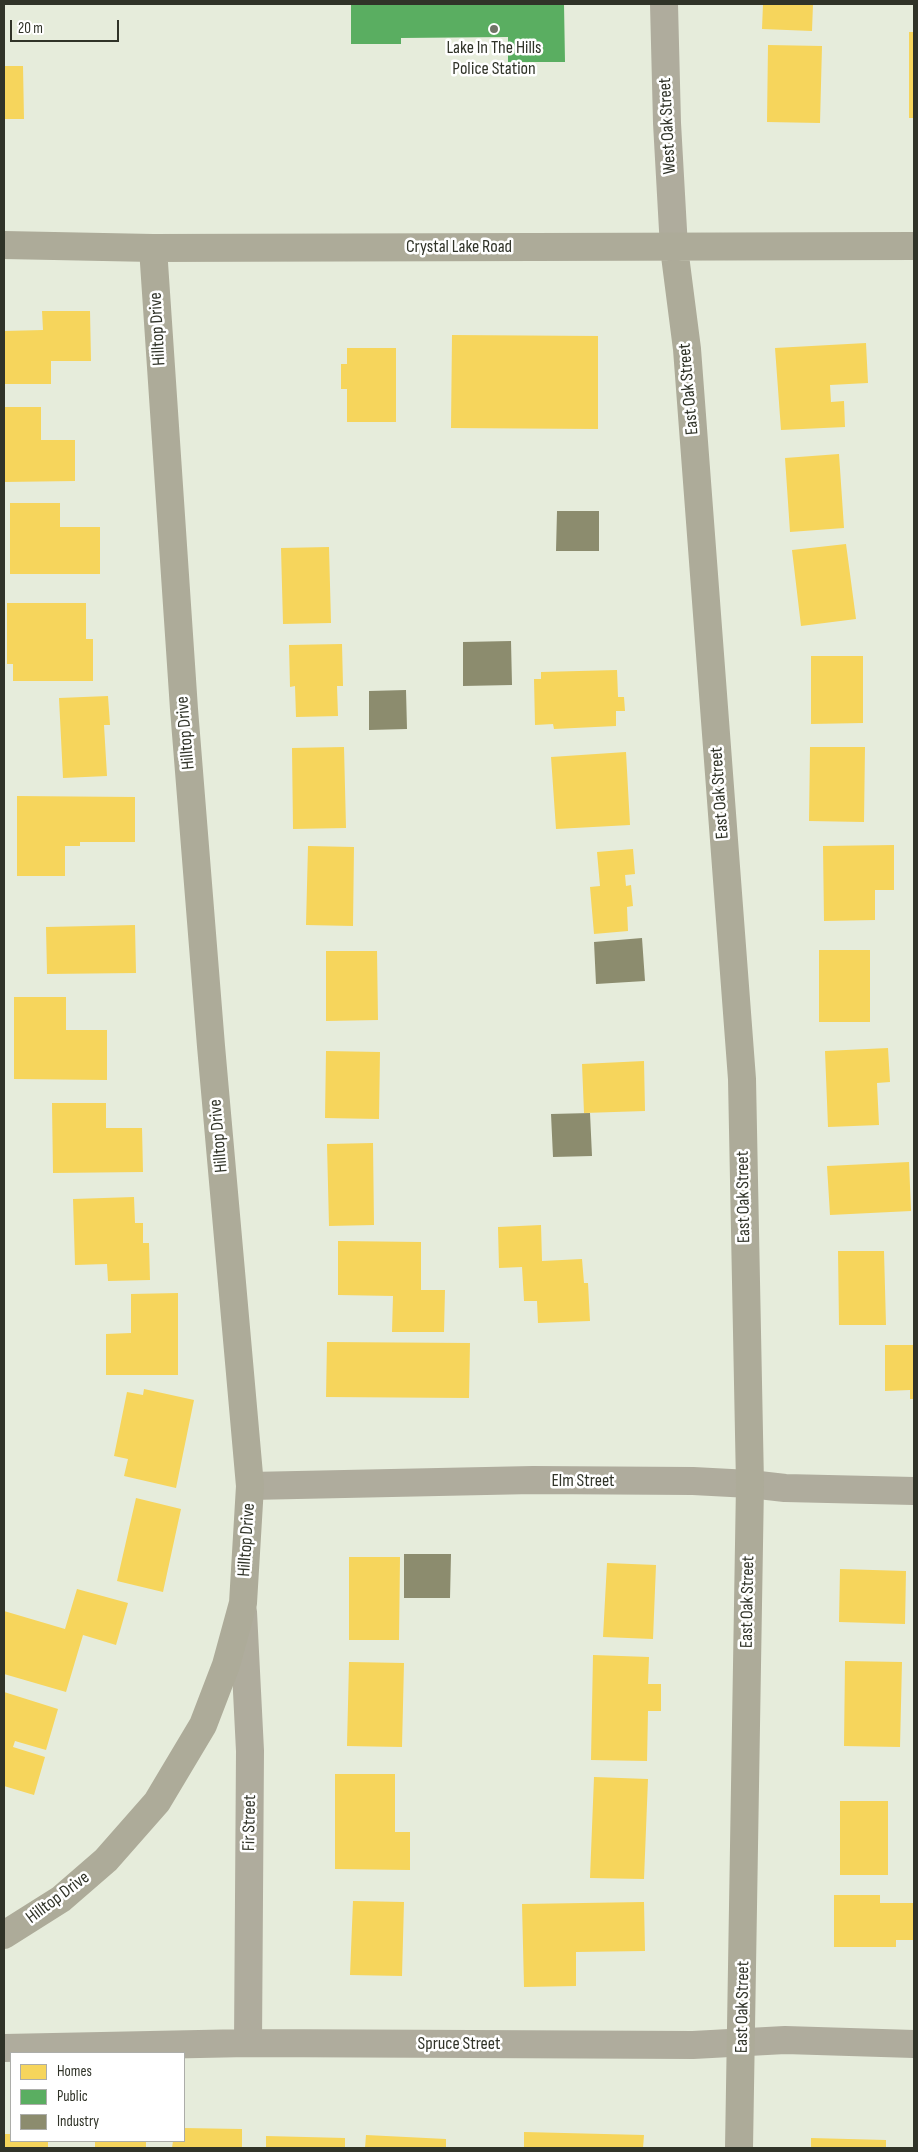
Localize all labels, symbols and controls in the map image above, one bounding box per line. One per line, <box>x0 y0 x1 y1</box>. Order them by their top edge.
scale bar <box>12 10 121 42</box>
text: 20 m <box>18 19 43 38</box>
marker: Lake In The Hills Police Station <box>488 23 500 35</box>
place label: Lake In The Hills Police Station <box>446 37 542 80</box>
street label: West Oak Street <box>655 77 681 175</box>
street label: Crystal Lake Road <box>406 236 512 258</box>
street label: Hilltop Drive <box>145 292 171 366</box>
street label: East Oak Street <box>674 342 704 436</box>
street label: Hilltop Drive <box>172 695 200 771</box>
street label: East Oak Street <box>706 746 734 840</box>
street label: Hilltop Drive <box>205 1098 233 1174</box>
street label: East Oak Street <box>732 1151 756 1243</box>
street label: Elm Street <box>551 1470 615 1492</box>
street label: Hilltop Drive <box>234 1502 260 1578</box>
street label: East Oak Street <box>736 1556 760 1648</box>
street label: Fir Street <box>239 1795 261 1851</box>
street label: Hilltop Drive <box>22 1867 94 1929</box>
street label: East Oak Street <box>731 1961 755 2053</box>
street label: Spruce Street <box>417 2033 501 2055</box>
legend <box>10 2052 185 2142</box>
text: Homes <box>57 2062 92 2081</box>
text: Public <box>57 2087 88 2106</box>
text: Industry <box>57 2112 99 2131</box>

